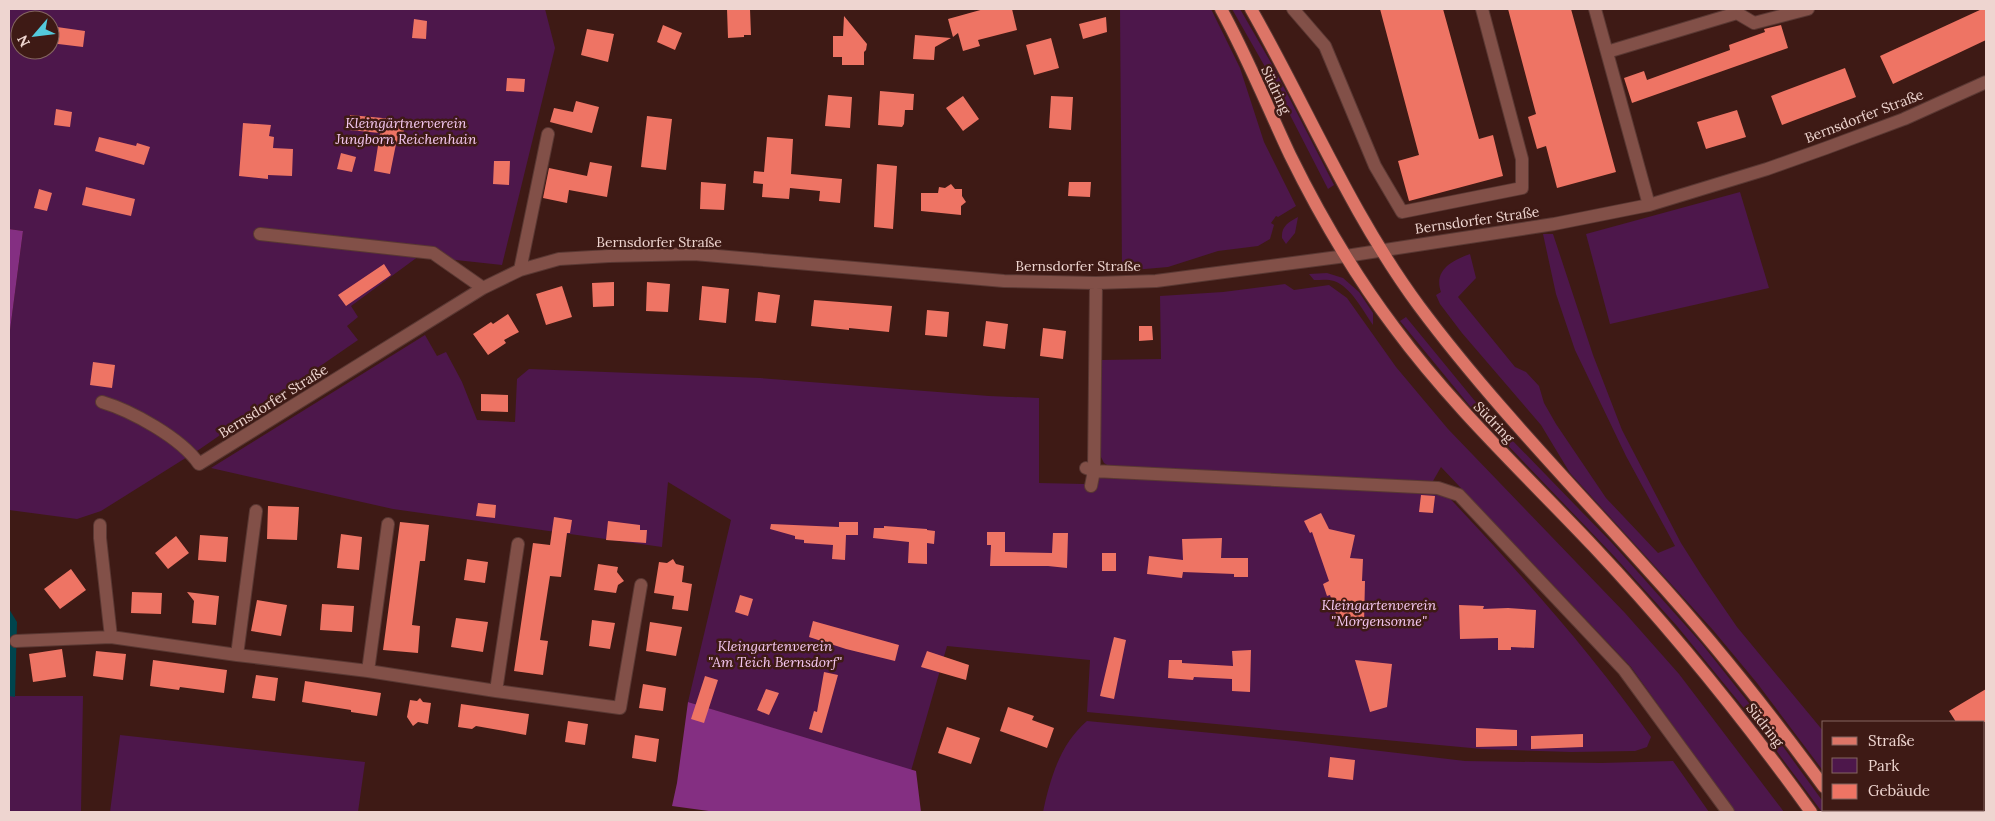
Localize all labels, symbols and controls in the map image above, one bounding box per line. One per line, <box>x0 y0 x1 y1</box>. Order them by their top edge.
north arrow <box>10 10 60 60</box>
text: N <box>13 32 34 50</box>
street label: Südring <box>1257 63 1295 117</box>
street label: Bernsdorfer Straße <box>1802 85 1926 147</box>
park label: Kleingärtnerverein Jungborn Reichenhain <box>334 114 477 148</box>
street label: Bernsdorfer Straße <box>1414 202 1541 238</box>
street label: Bernsdorfer Straße <box>596 233 722 251</box>
street label: Bernsdorfer Straße <box>1015 257 1141 275</box>
street label: Bernsdorfer Straße <box>215 360 331 442</box>
street label: Südring <box>1470 397 1518 447</box>
park label: Kleingartenverein "Morgensonne" <box>1322 596 1437 630</box>
park label: Kleingartenverein "Am Teich Bernsdorf" <box>708 637 842 671</box>
street label: Südring <box>1742 699 1788 751</box>
legend <box>1822 721 1985 811</box>
text: Straße <box>1868 731 1915 750</box>
text: Park <box>1868 756 1899 775</box>
text: Gebäude <box>1868 781 1930 800</box>

